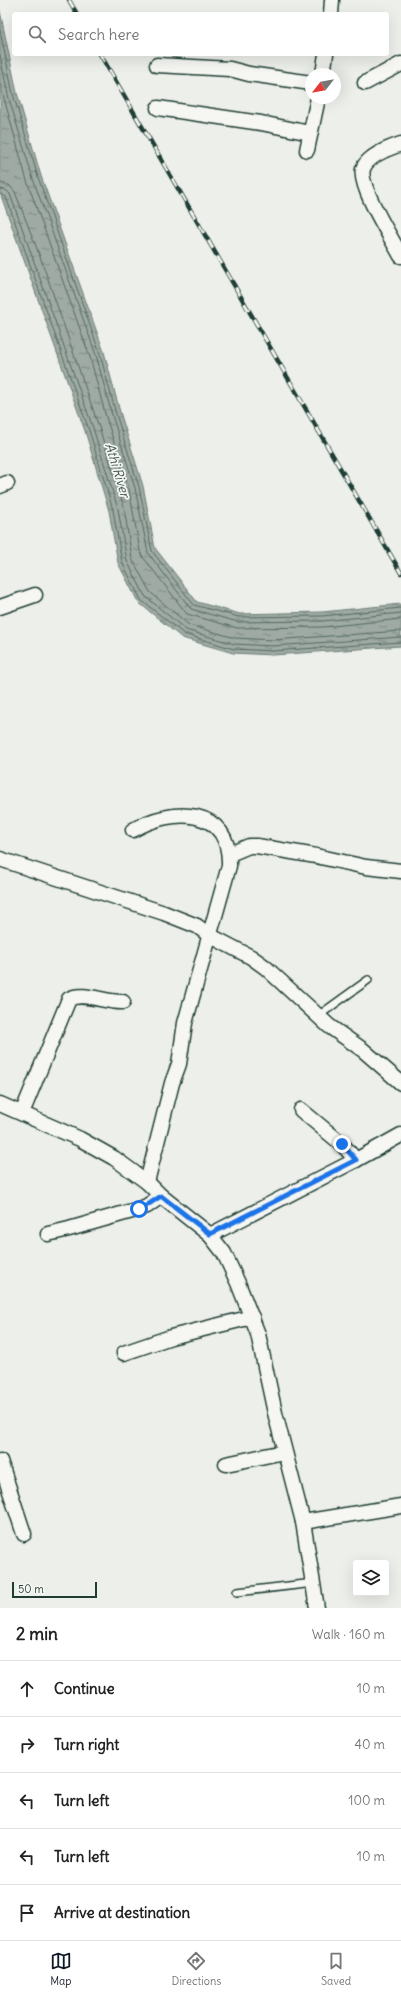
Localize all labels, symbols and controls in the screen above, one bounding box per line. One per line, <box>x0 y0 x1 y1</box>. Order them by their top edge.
search box <box>12 12 389 56</box>
icon: search <box>26 23 48 45</box>
text: Search here <box>58 25 139 44</box>
north arrow <box>305 68 341 104</box>
water label: Athi River <box>101 441 134 501</box>
route end <box>333 1135 351 1153</box>
route start <box>130 1200 148 1218</box>
map controls <box>353 1560 389 1596</box>
button: layers <box>353 1560 389 1596</box>
scale bar <box>12 1580 97 1599</box>
text: 50 m <box>18 1582 44 1596</box>
text: 2 min <box>16 1623 58 1645</box>
text: Walk · 160 m <box>312 1626 385 1643</box>
icon: ahead <box>16 1678 38 1700</box>
text: Continue <box>54 1679 115 1698</box>
text: 10 m <box>357 1680 385 1697</box>
icon: right <box>16 1734 38 1756</box>
text: Turn right <box>54 1735 119 1754</box>
text: 40 m <box>354 1736 385 1753</box>
icon: left <box>16 1790 38 1812</box>
text: Turn left <box>54 1791 109 1810</box>
text: 100 m <box>348 1792 385 1809</box>
icon: left <box>16 1846 38 1868</box>
text: Turn left <box>54 1847 109 1866</box>
text: 10 m <box>357 1848 385 1865</box>
icon: arrive <box>16 1902 38 1924</box>
text: Arrive at destination <box>54 1903 190 1922</box>
tab: Map <box>50 1950 72 1988</box>
tab: Directions <box>172 1950 221 1988</box>
tab: Saved <box>321 1950 351 1988</box>

